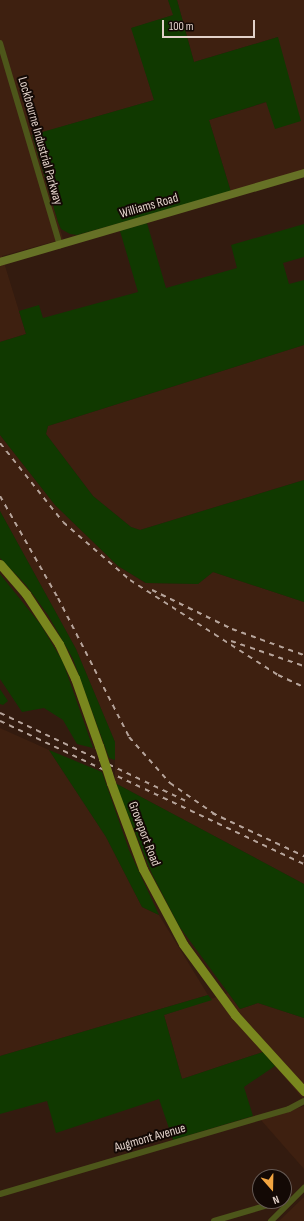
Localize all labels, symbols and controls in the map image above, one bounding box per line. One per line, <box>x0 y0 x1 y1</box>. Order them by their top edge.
scale bar <box>164 12 257 38</box>
text: 100 m <box>169 19 194 34</box>
street label: Lockbourne Industrial Parkway <box>14 75 66 207</box>
street label: Williams Road <box>118 190 180 222</box>
street label: Groveport Road <box>125 800 163 868</box>
street label: Augmont Avenue <box>113 1120 187 1156</box>
north arrow <box>252 1169 292 1209</box>
text: N <box>271 1193 281 1207</box>

